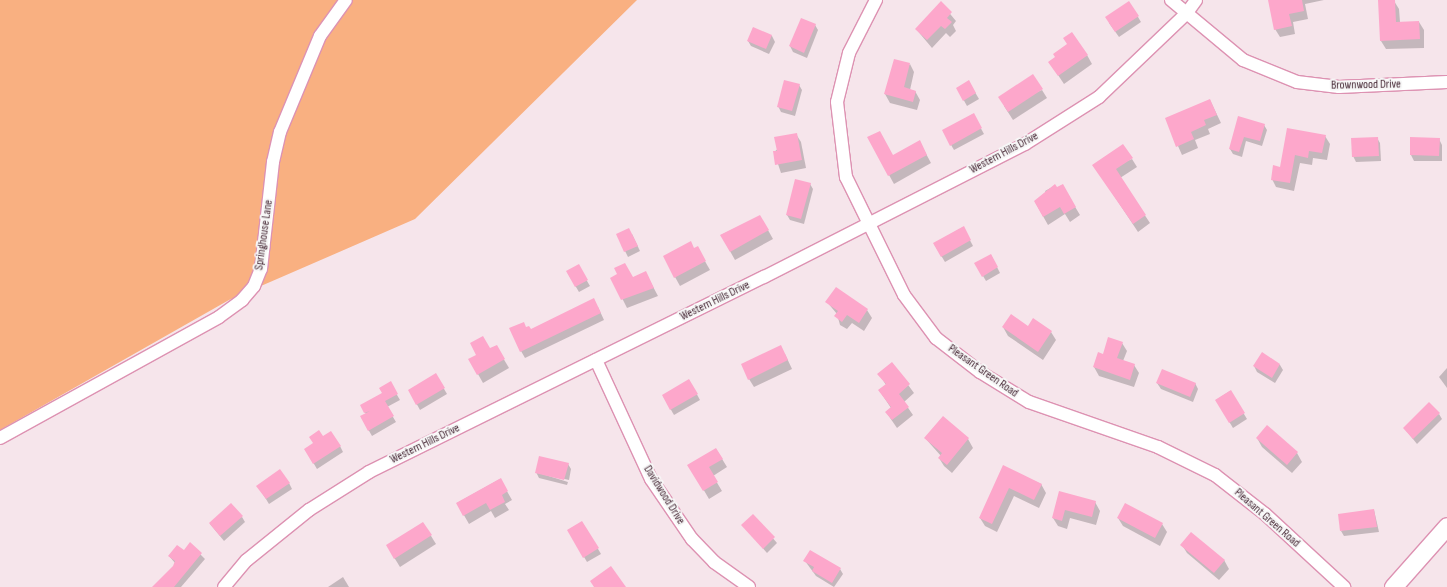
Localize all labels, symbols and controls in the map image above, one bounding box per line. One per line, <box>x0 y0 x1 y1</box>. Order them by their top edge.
street label: Brownwood Drive <box>1331 77 1401 93</box>
street label: Western Hills Drive <box>967 129 1041 177</box>
street label: Springhouse Lane <box>252 199 276 271</box>
street label: Western Hills Drive <box>678 278 752 324</box>
street label: Pleasant Green Road <box>945 341 1021 401</box>
street label: Western Hills Drive <box>388 421 462 467</box>
street label: Davidwood Drive <box>640 463 688 527</box>
street label: Pleasant Green Road <box>1231 486 1303 550</box>

